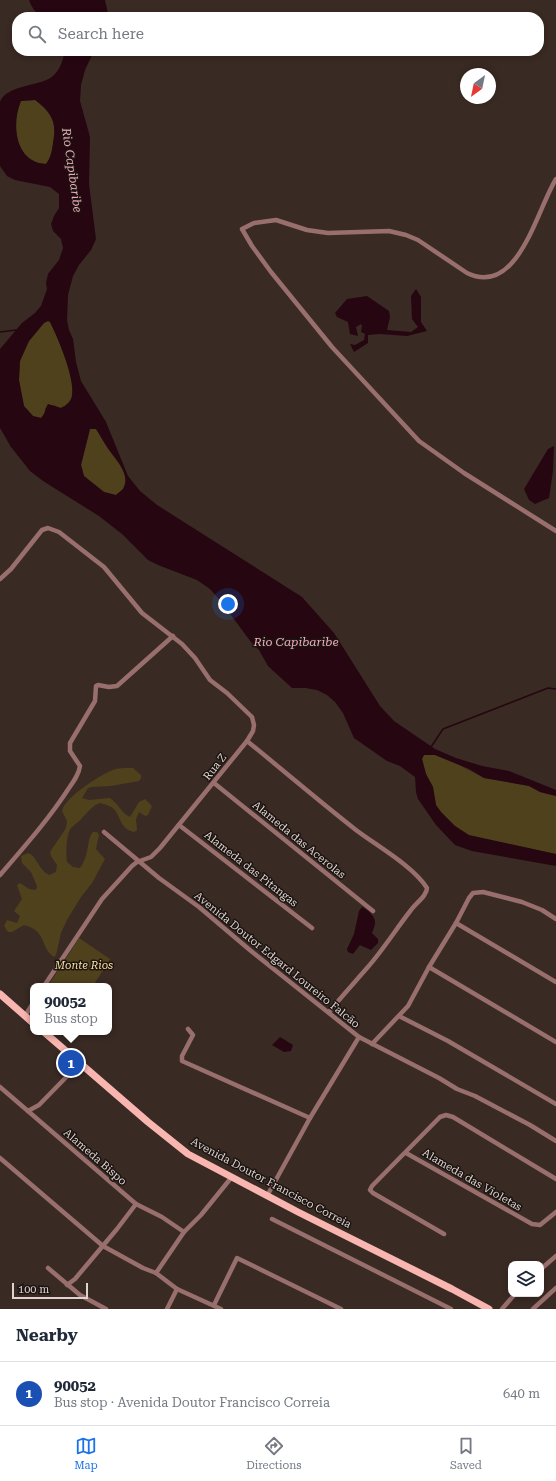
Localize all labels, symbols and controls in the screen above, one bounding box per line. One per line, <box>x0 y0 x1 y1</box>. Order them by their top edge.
search box <box>12 12 544 56</box>
icon: search <box>26 23 48 45</box>
text: Search here <box>58 25 144 43</box>
north arrow <box>460 68 496 104</box>
water label: Rio Capibaribe <box>59 126 85 213</box>
your location <box>218 594 238 614</box>
water label: Rio Capibaribe <box>252 635 339 649</box>
street label: Rua Z <box>201 751 229 783</box>
street label: Alameda das Acerolas <box>250 799 348 881</box>
street label: Alameda das Pitangas <box>202 828 300 910</box>
street label: Avenida Doutor Edgard Loureiro Falcão <box>192 889 363 1031</box>
park label: Monte Rios <box>54 959 113 972</box>
popup <box>30 983 112 1035</box>
text: 90052 <box>44 993 86 1011</box>
text: Bus stop <box>44 1011 98 1026</box>
pin: 1 <box>58 1048 84 1078</box>
street label: Alameda Bispo <box>61 1126 129 1188</box>
street label: Avenida Doutor Francisco Correia <box>189 1135 353 1231</box>
street label: Alameda das Violetas <box>420 1146 524 1214</box>
map controls <box>508 1261 544 1297</box>
button: layers <box>508 1261 544 1297</box>
scale bar <box>12 1281 88 1300</box>
text: 100 m <box>18 1283 49 1296</box>
text: Nearby <box>16 1325 78 1345</box>
text: 90052 <box>54 1377 96 1395</box>
text: 1 <box>25 1386 33 1401</box>
text: 640 m <box>503 1386 540 1401</box>
text: Bus stop · Avenida Doutor Francisco Correia <box>54 1395 330 1410</box>
tab: Map <box>74 1435 98 1472</box>
tab: Directions <box>246 1435 302 1472</box>
tab: Saved <box>450 1435 482 1472</box>

